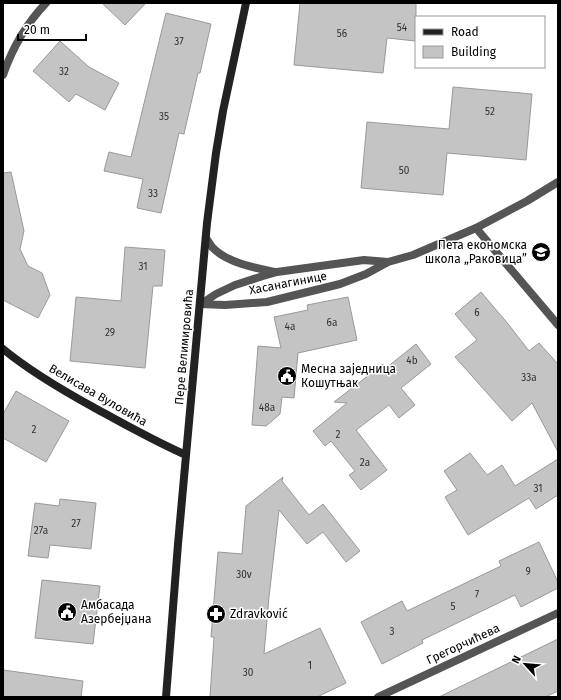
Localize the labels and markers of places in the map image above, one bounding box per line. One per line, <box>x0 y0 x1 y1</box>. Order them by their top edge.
place label: Пета економска школа „Раковица” <box>425 238 527 266</box>
school or university icon: Пета економска школа „Раковица” <box>530 241 552 263</box>
place label: Месна заједница Кошутњак <box>301 362 396 390</box>
public building icon: Месна заједница Кошутњак <box>276 365 298 387</box>
place label: Амбасада Азербејџана <box>81 598 152 626</box>
public building icon: Амбасада Азербејџана <box>56 601 78 623</box>
pharmacy icon: Zdravković <box>205 603 227 625</box>
place label: Zdravković <box>230 607 288 621</box>

